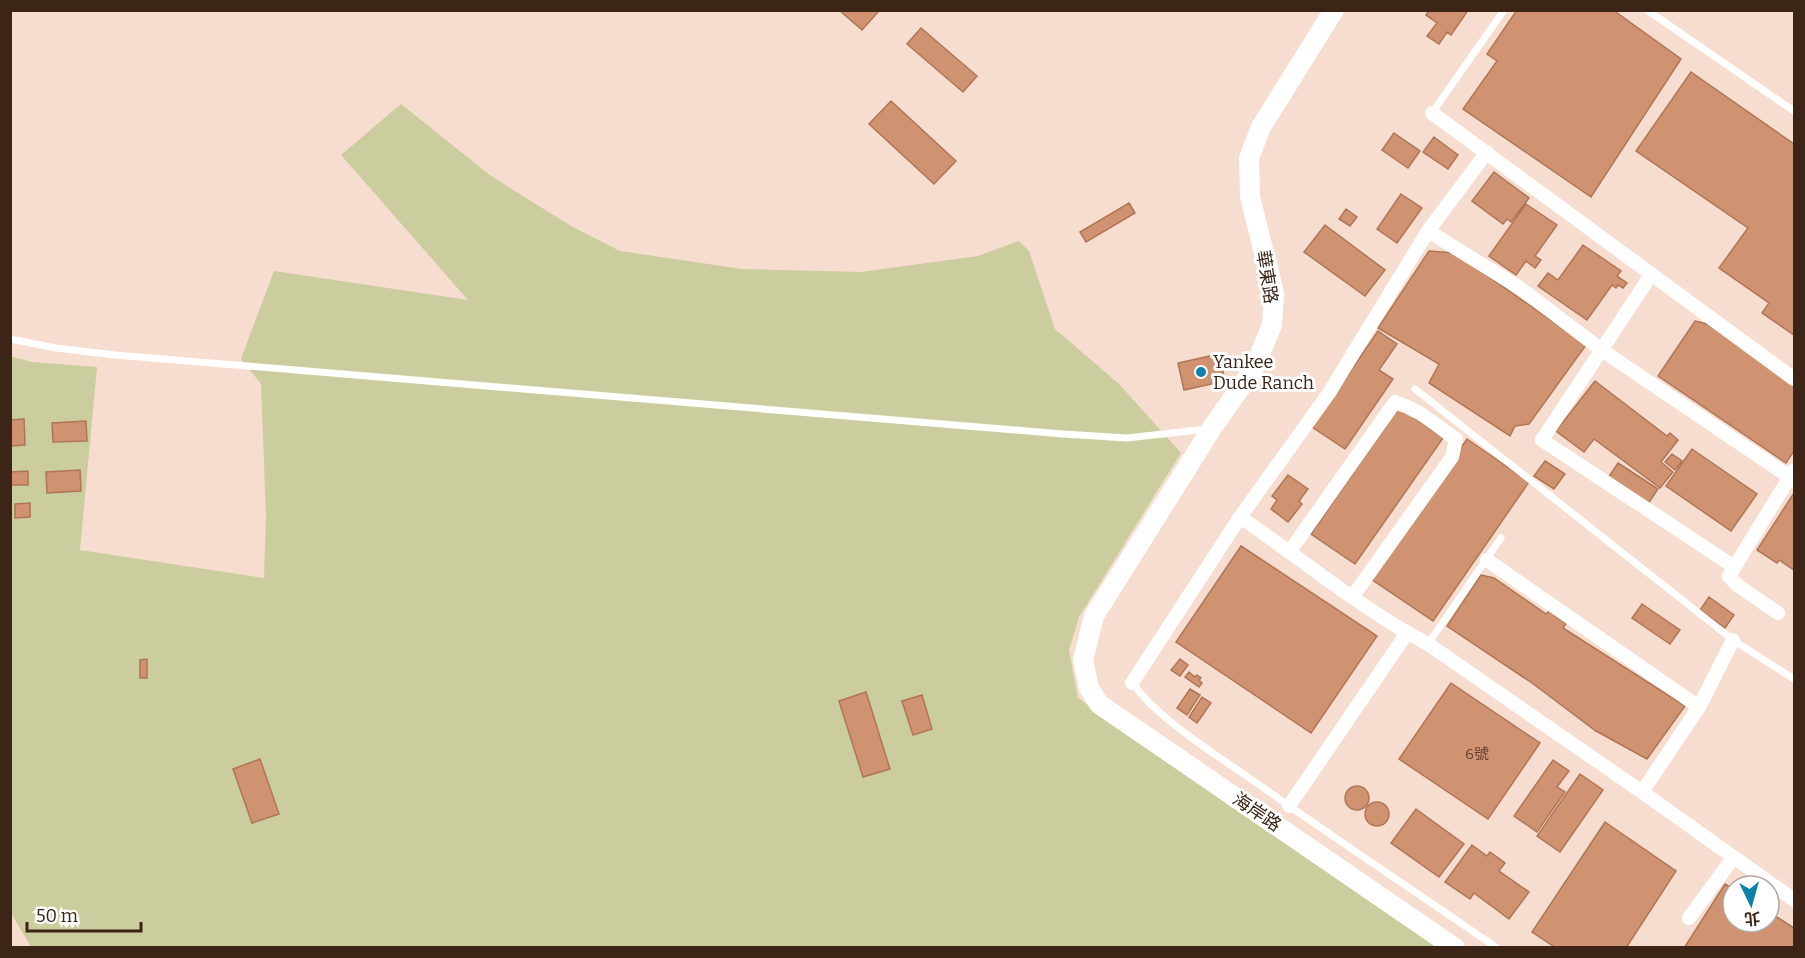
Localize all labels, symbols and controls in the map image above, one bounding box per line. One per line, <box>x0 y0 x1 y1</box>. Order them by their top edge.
street label: 華東路 <box>1252 249 1282 305</box>
place label: Yankee Dude Ranch <box>1213 351 1314 394</box>
marker: Yankee Dude Ranch <box>1194 365 1208 379</box>
house number: 6號 <box>1465 745 1489 763</box>
street label: 海岸路 <box>1228 788 1286 836</box>
north arrow <box>1721 874 1781 934</box>
scale bar <box>27 895 141 933</box>
text: 50 m <box>36 905 78 927</box>
text: 北 <box>1743 908 1761 929</box>

